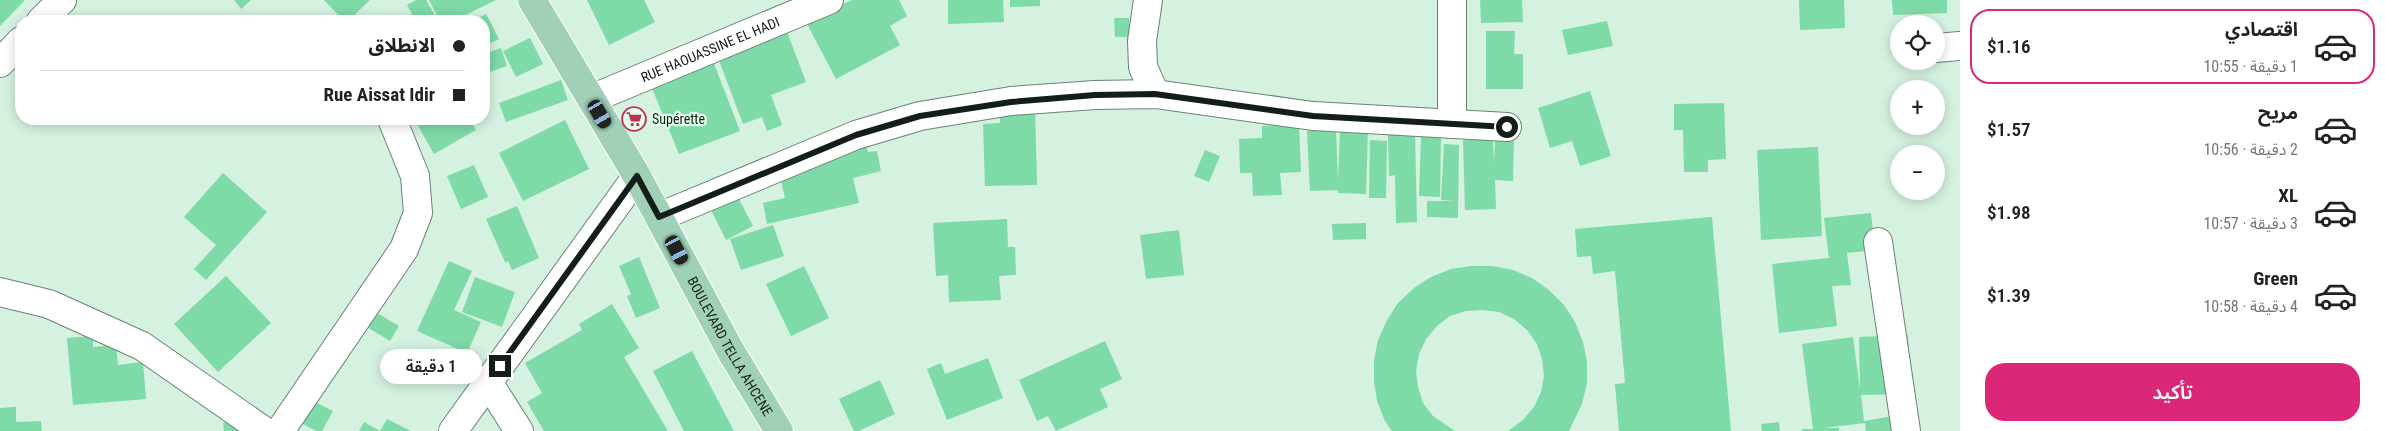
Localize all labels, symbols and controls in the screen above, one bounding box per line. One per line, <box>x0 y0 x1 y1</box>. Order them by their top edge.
street label: RUE HAOUASSINE EL HADI <box>638 14 782 85</box>
map controls <box>1890 15 1945 200</box>
button: locate <box>1890 15 1945 70</box>
text: اقتصادي <box>2225 18 2298 41</box>
icon: car <box>2313 24 2358 69</box>
text: الانطلاق <box>369 34 435 57</box>
text: $1.16 <box>1987 35 2031 58</box>
text: 1 دقيقة · 10:55 <box>2203 57 2298 76</box>
button: + <box>1890 80 1945 135</box>
text: Rue Aissat Idir <box>324 83 435 106</box>
car <box>586 97 613 131</box>
text: مريح <box>2258 101 2298 124</box>
supermarket icon: Supérette <box>621 106 647 132</box>
icon: car <box>2313 107 2358 152</box>
place label: Supérette <box>652 111 705 127</box>
route start <box>1496 116 1518 138</box>
text: $1.57 <box>1987 118 2031 141</box>
text: 2 دقيقة · 10:56 <box>2203 140 2298 159</box>
button: − <box>1890 145 1945 200</box>
text: XL <box>2278 184 2298 207</box>
icon: car <box>2313 190 2358 235</box>
text: $1.98 <box>1987 201 2031 224</box>
text: 3 دقيقة · 10:57 <box>2203 214 2298 233</box>
car <box>663 233 690 267</box>
text: Green <box>2253 267 2298 290</box>
icon: car <box>2313 273 2358 318</box>
street label: BOULEVARD TELLA AHCENE <box>684 274 776 419</box>
text: $1.39 <box>1987 284 2031 307</box>
text: 4 دقيقة · 10:58 <box>2203 297 2298 316</box>
callout: 1 دقيقة <box>380 348 482 384</box>
route end <box>489 355 511 377</box>
text: 1 دقيقة <box>406 357 456 376</box>
button: تأكيد <box>1985 363 2360 421</box>

